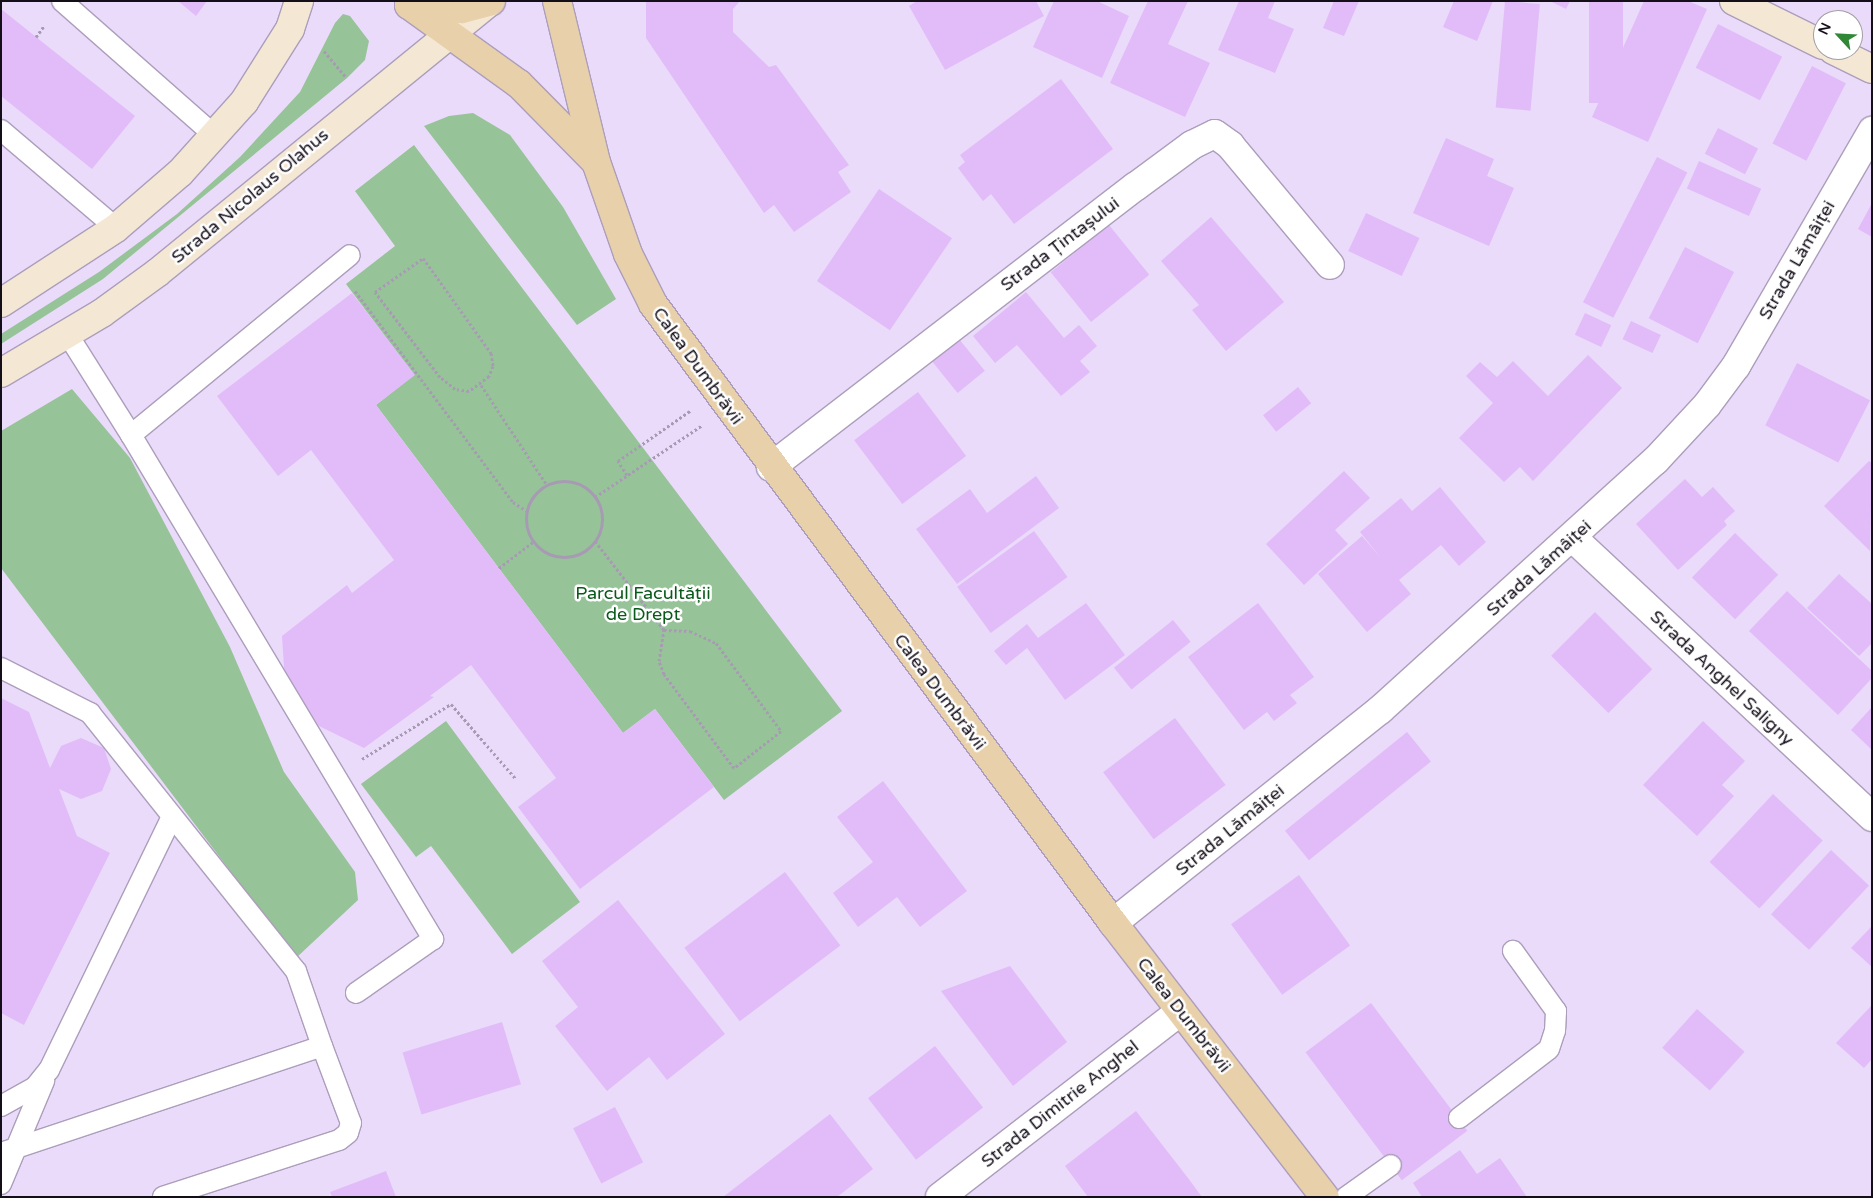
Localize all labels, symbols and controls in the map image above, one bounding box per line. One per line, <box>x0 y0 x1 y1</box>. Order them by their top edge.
north arrow <box>1813 10 1863 60</box>
text: N <box>1815 20 1835 38</box>
street label: Strada Nicolaus Olahus <box>167 124 333 268</box>
street label: Strada Țintașului <box>996 192 1124 296</box>
street label: Strada Lămâiței <box>1754 197 1840 323</box>
street label: Calea Dumbrăvii <box>648 303 748 429</box>
street label: Strada Lămâiței <box>1482 515 1596 621</box>
park label: Parcul Facultății de Drept <box>575 583 711 626</box>
street label: Strada Anghel Saligny <box>1646 606 1798 750</box>
street label: Calea Dumbrăvii <box>889 630 991 754</box>
street label: Strada Lămâiței <box>1171 780 1289 880</box>
street label: Calea Dumbrăvii <box>1132 953 1236 1077</box>
street label: Strada Dimitrie Anghel <box>977 1036 1143 1172</box>

